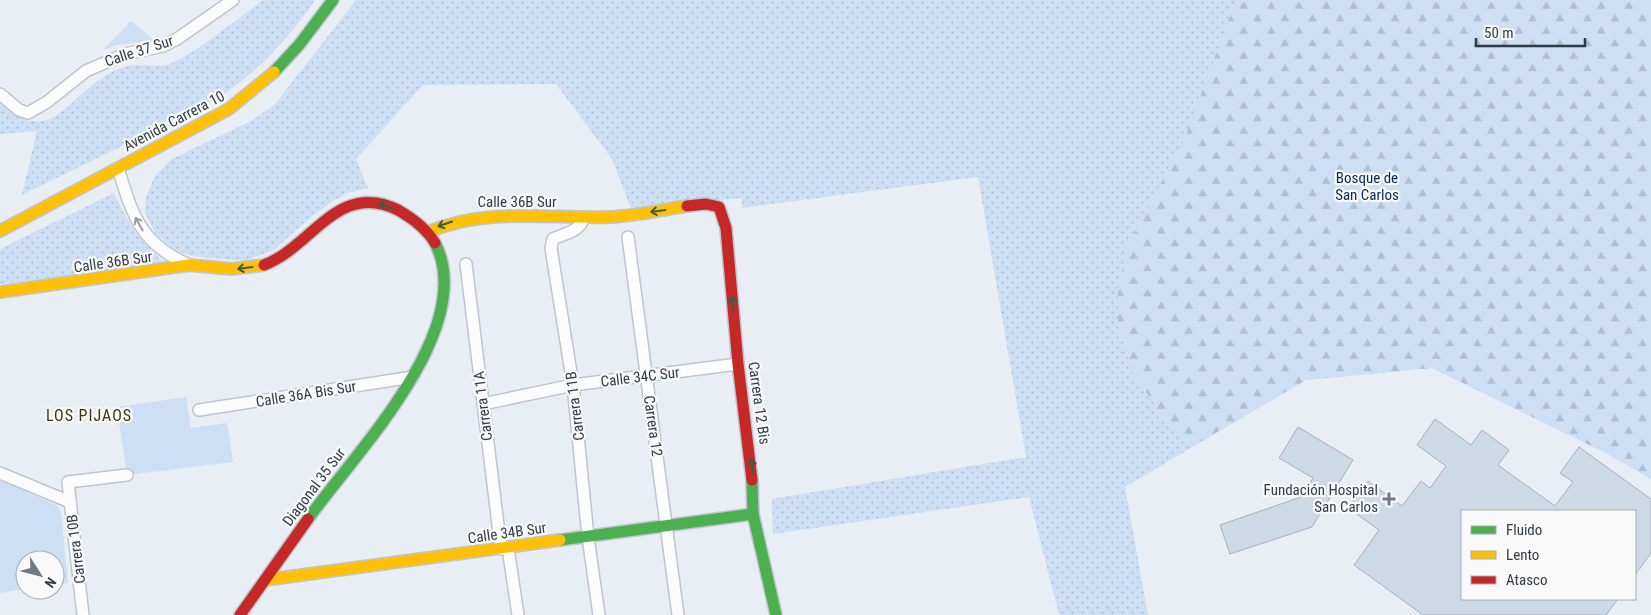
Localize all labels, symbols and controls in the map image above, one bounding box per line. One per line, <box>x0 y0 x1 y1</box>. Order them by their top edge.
scale bar <box>1476 15 1585 47</box>
text: 50 m <box>1484 24 1514 42</box>
street label: Calle 37 Sur <box>103 31 176 71</box>
street label: Avenida Carrera 10 <box>120 87 228 155</box>
park label: Bosque de San Carlos <box>1335 169 1399 204</box>
street label: Calle 36B Sur <box>477 193 557 211</box>
one-way arrow <box>379 201 394 211</box>
one-way arrow <box>650 206 666 216</box>
one-way arrow <box>134 217 144 232</box>
one-way arrow <box>438 220 453 229</box>
street label: Calle 36B Sur <box>73 248 154 276</box>
one-way arrow <box>237 263 253 273</box>
one-way arrow <box>728 297 738 313</box>
street label: Carrera 12 Bis <box>744 360 774 446</box>
street label: Calle 34C Sur <box>599 363 681 391</box>
street label: Carrera 11A <box>470 370 496 442</box>
street label: Carrera 11B <box>562 370 588 442</box>
street label: Calle 36A Bis Sur <box>254 377 358 411</box>
street label: Carrera 12 <box>640 394 666 458</box>
district label: LOS PIJAOS <box>46 406 132 425</box>
street label: Diagonal 35 Sur <box>279 444 350 530</box>
one-way arrow <box>747 458 757 474</box>
place label: Fundación Hospital San Carlos <box>1264 481 1378 516</box>
marker: Fundación Hospital San Carlos <box>1382 492 1396 506</box>
legend <box>1461 510 1636 600</box>
street label: Carrera 10B <box>63 513 89 585</box>
street label: Calle 34B Sur <box>467 519 548 547</box>
text: Fluido <box>1506 521 1542 539</box>
text: Lento <box>1506 546 1539 564</box>
north arrow <box>15 550 65 600</box>
text: Atasco <box>1506 571 1547 589</box>
text: N <box>42 574 60 591</box>

